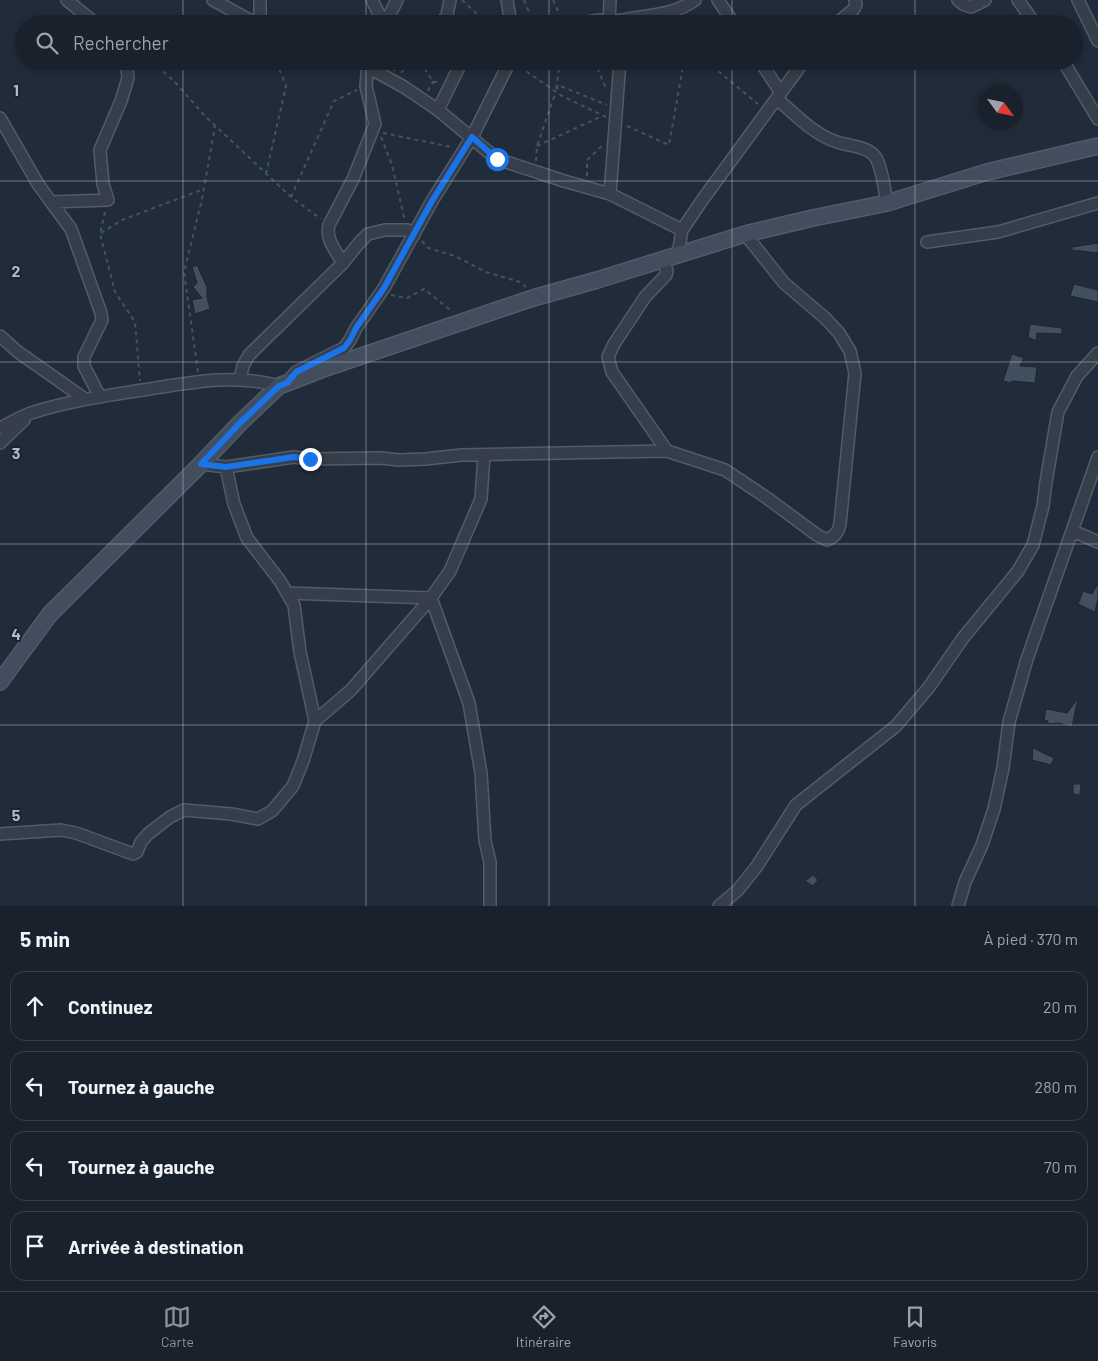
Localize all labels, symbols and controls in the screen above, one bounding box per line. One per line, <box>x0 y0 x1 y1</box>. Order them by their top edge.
search box <box>15 15 1083 70</box>
icon: search <box>33 29 61 57</box>
text: Rechercher <box>73 31 169 54</box>
text: 1 <box>13 80 19 99</box>
north arrow <box>978 85 1023 130</box>
route start <box>486 148 509 171</box>
text: 2 <box>12 261 21 280</box>
text: 3 <box>12 443 20 462</box>
route end <box>299 448 322 471</box>
text: 4 <box>11 624 21 643</box>
text: 5 <box>12 805 21 824</box>
text: 5 min <box>20 926 70 951</box>
text: À pied · 370 m <box>984 929 1078 948</box>
icon: ahead <box>21 992 49 1020</box>
text: Continuez <box>68 995 152 1018</box>
text: 20 m <box>1043 997 1077 1016</box>
icon: left <box>21 1072 49 1100</box>
text: Tournez à gauche <box>68 1075 215 1098</box>
text: 280 m <box>1035 1077 1077 1096</box>
icon: left <box>21 1152 49 1180</box>
text: Tournez à gauche <box>68 1155 215 1178</box>
text: 70 m <box>1044 1157 1077 1176</box>
icon: arrive <box>21 1232 49 1260</box>
text: Arrivée à destination <box>68 1235 244 1258</box>
tab: Carte <box>161 1303 194 1350</box>
tab: Itinéraire <box>516 1303 571 1350</box>
tab: Favoris <box>893 1303 937 1350</box>

